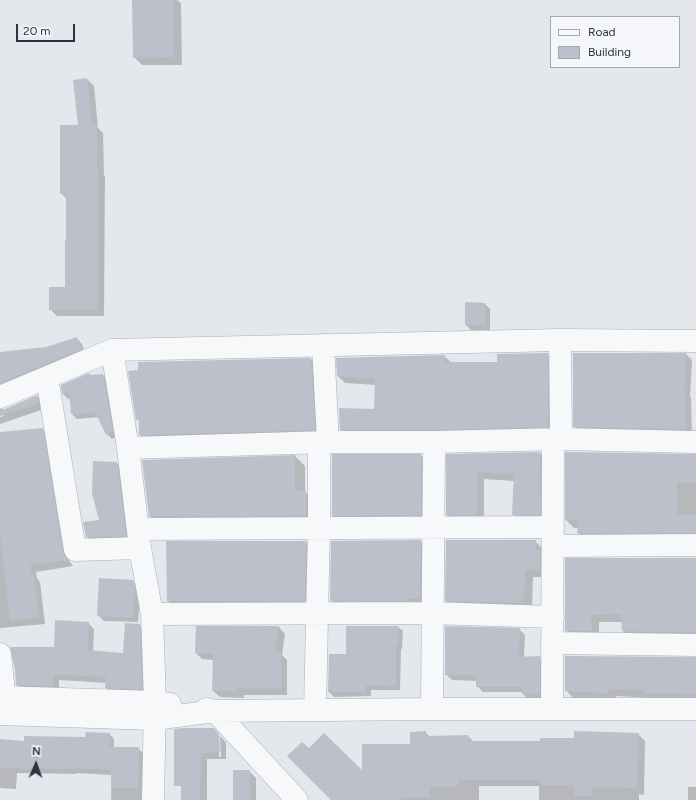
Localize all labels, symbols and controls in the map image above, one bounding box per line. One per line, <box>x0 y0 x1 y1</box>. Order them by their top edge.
scale bar <box>18 16 77 42</box>
legend <box>550 16 680 68</box>
text: 20 m <box>23 24 51 38</box>
text: Road <box>588 25 616 39</box>
text: Building <box>588 45 631 59</box>
north arrow <box>16 744 56 784</box>
text: N <box>32 745 41 758</box>

